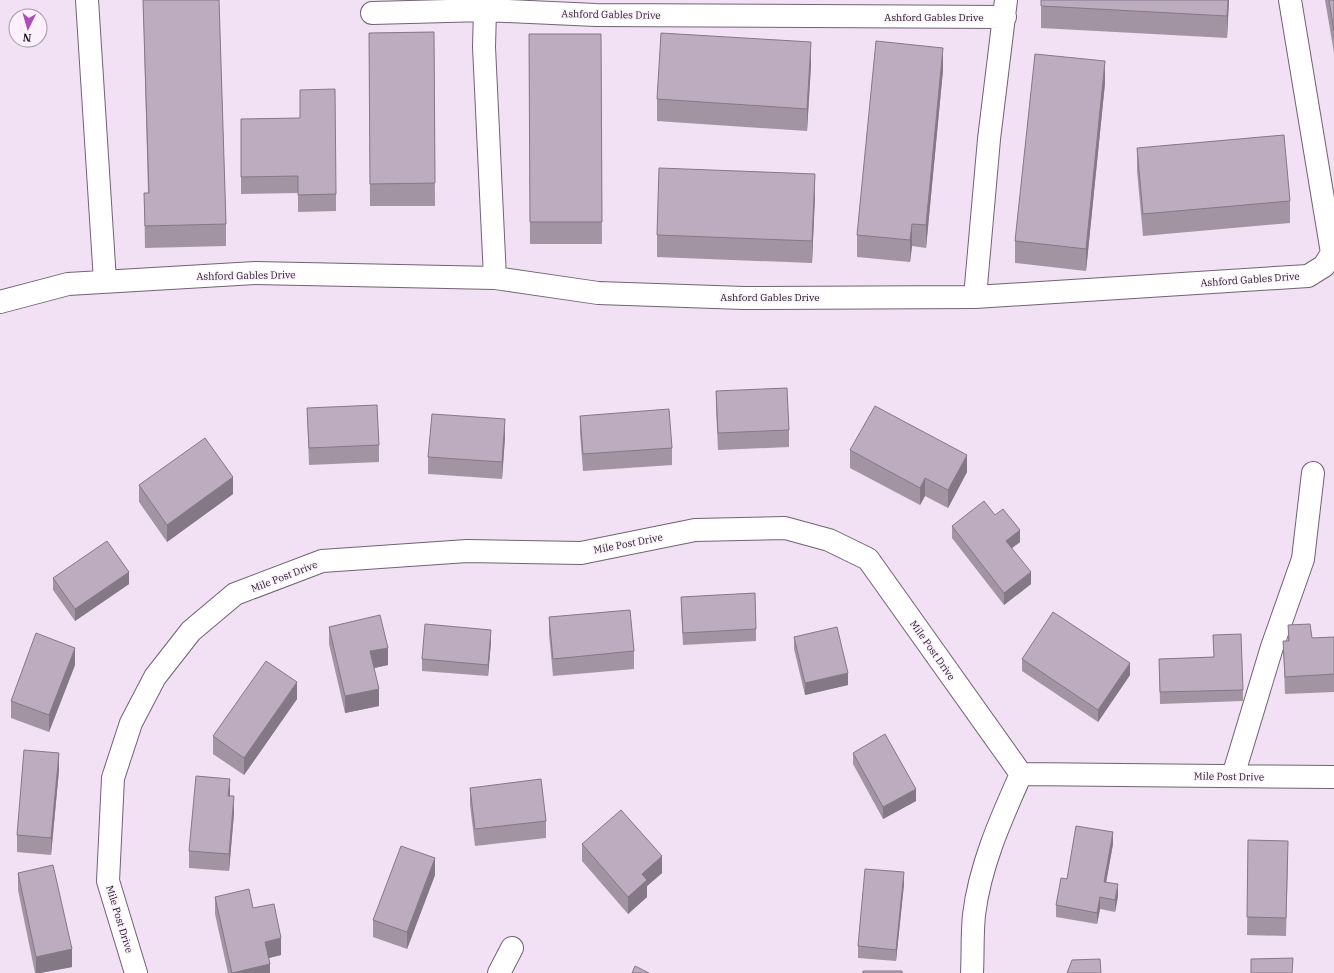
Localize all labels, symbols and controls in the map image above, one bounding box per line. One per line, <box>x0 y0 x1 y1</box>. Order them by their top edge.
street label: Ashford Gables Drive <box>561 7 661 22</box>
north arrow <box>8 8 48 48</box>
street label: Ashford Gables Drive <box>884 11 984 24</box>
text: N <box>22 31 32 45</box>
street label: Ashford Gables Drive <box>196 268 296 283</box>
street label: Ashford Gables Drive <box>1200 270 1300 289</box>
street label: Ashford Gables Drive <box>720 291 820 304</box>
street label: Mile Post Drive <box>592 530 664 557</box>
street label: Mile Post Drive <box>249 558 319 595</box>
street label: Mile Post Drive <box>907 618 958 683</box>
street label: Mile Post Drive <box>1194 769 1264 784</box>
street label: Mile Post Drive <box>103 884 136 955</box>

